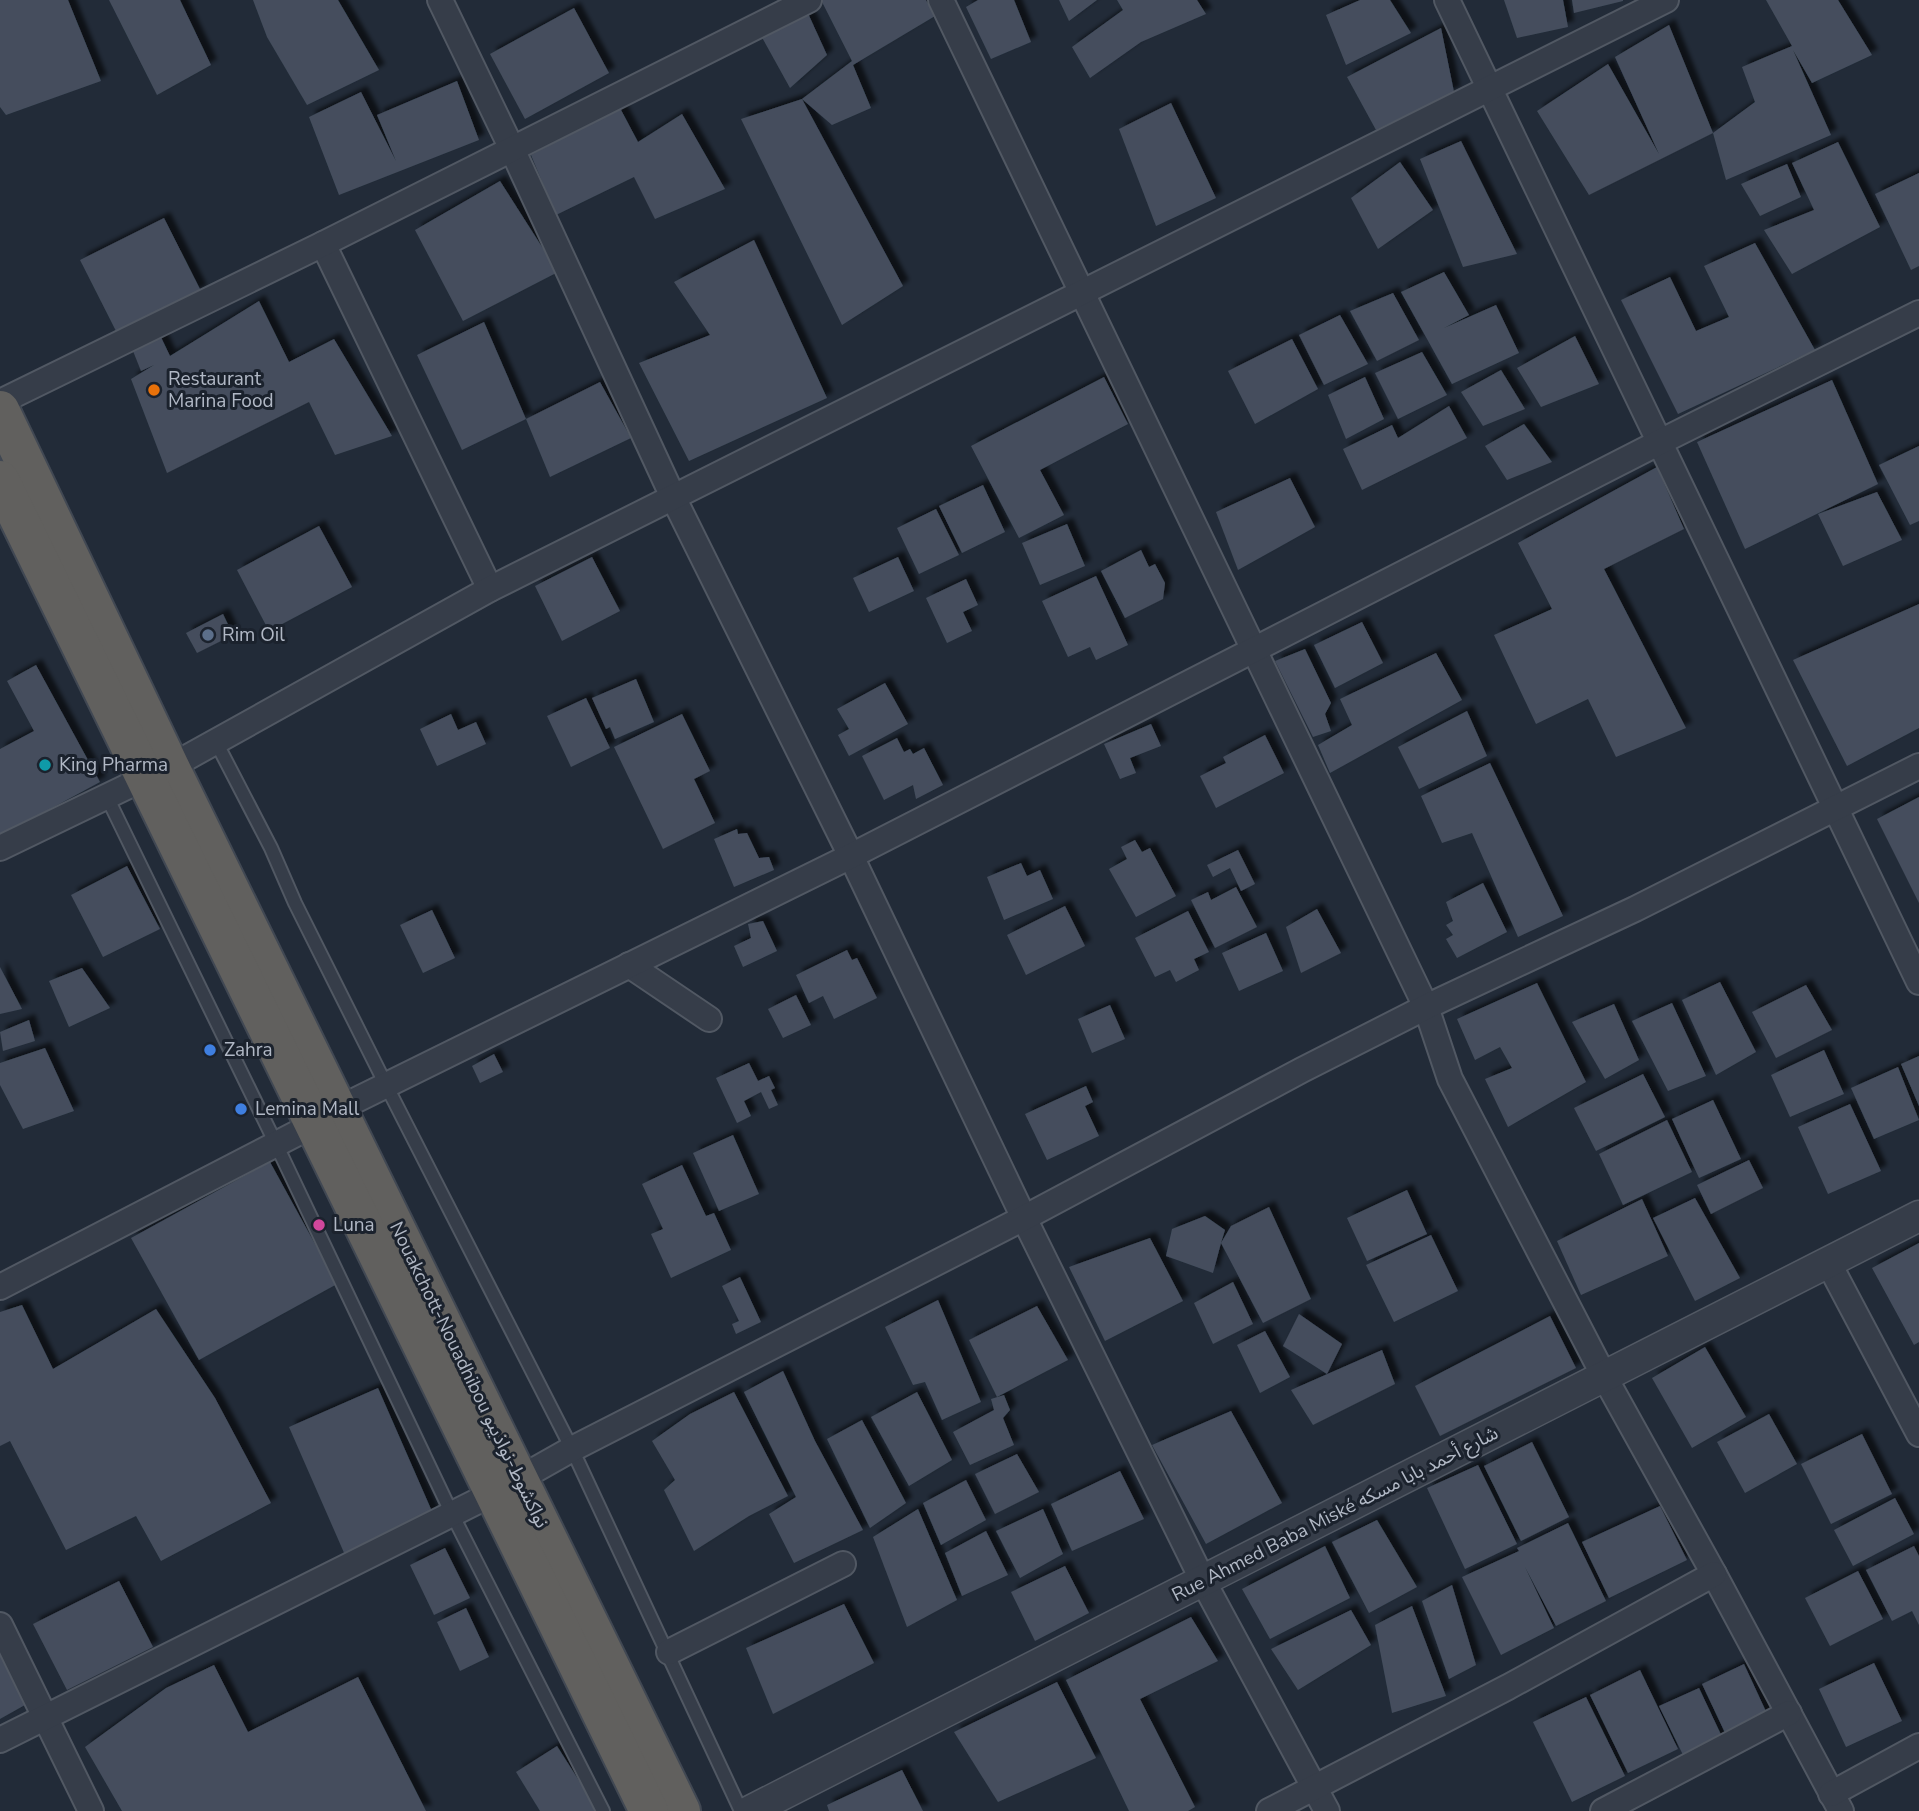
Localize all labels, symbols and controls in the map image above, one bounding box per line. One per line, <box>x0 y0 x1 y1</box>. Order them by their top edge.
place label: Restaurant Marina Food <box>168 366 274 414</box>
marker: Restaurant Marina Food <box>146 382 162 398</box>
place label: Rim Oil <box>222 622 285 648</box>
marker: Rim Oil <box>200 627 216 643</box>
place label: King Pharma <box>59 752 168 778</box>
marker: King Pharma <box>37 757 53 773</box>
place label: Zahra <box>224 1037 273 1063</box>
marker: Zahra <box>202 1042 218 1058</box>
place label: Lemina Mall <box>255 1096 360 1122</box>
marker: Lemina Mall <box>233 1101 249 1117</box>
place label: Luna <box>333 1212 375 1238</box>
marker: Luna <box>311 1217 327 1233</box>
street label: Nouakchott-Nouadhibou نواكشوط-نواذيبو <box>383 1217 555 1533</box>
street label: Rue Ahmed Baba Miské شارع أحمد بابا مسكه <box>1167 1420 1503 1608</box>

